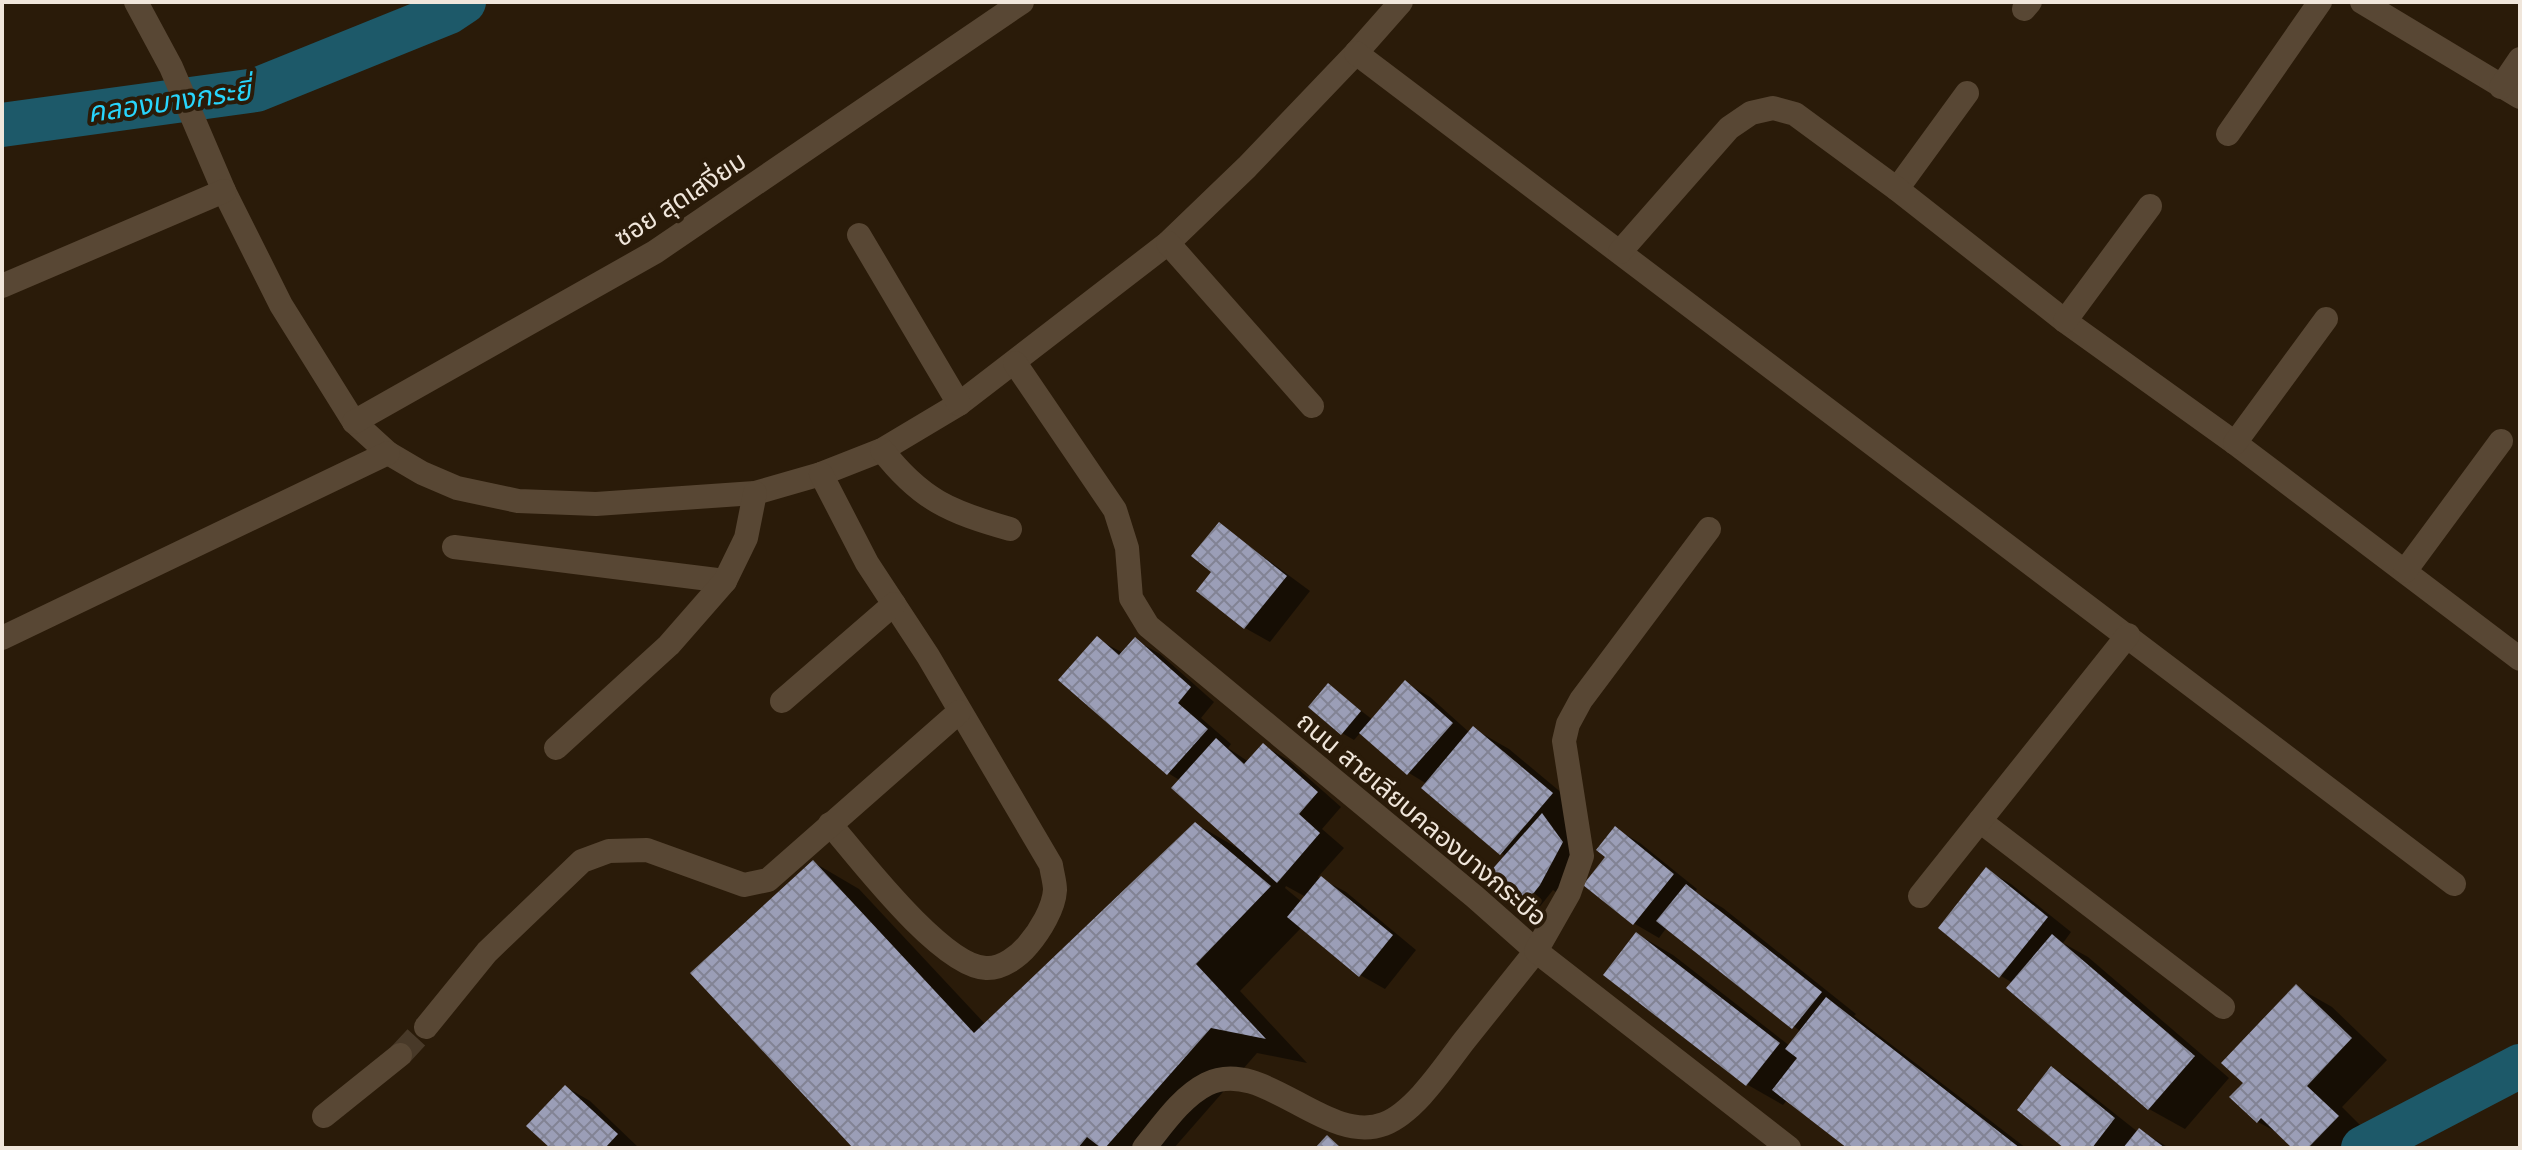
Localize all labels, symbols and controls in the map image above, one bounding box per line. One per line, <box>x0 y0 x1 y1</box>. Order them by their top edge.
water label: คลองบางกระยี่ <box>85 70 258 128</box>
street label: ซอย สุดเสงี่ยม <box>607 143 752 253</box>
street label: ถนน สายเลียบคลองบางกระบือ <box>1291 706 1553 932</box>

